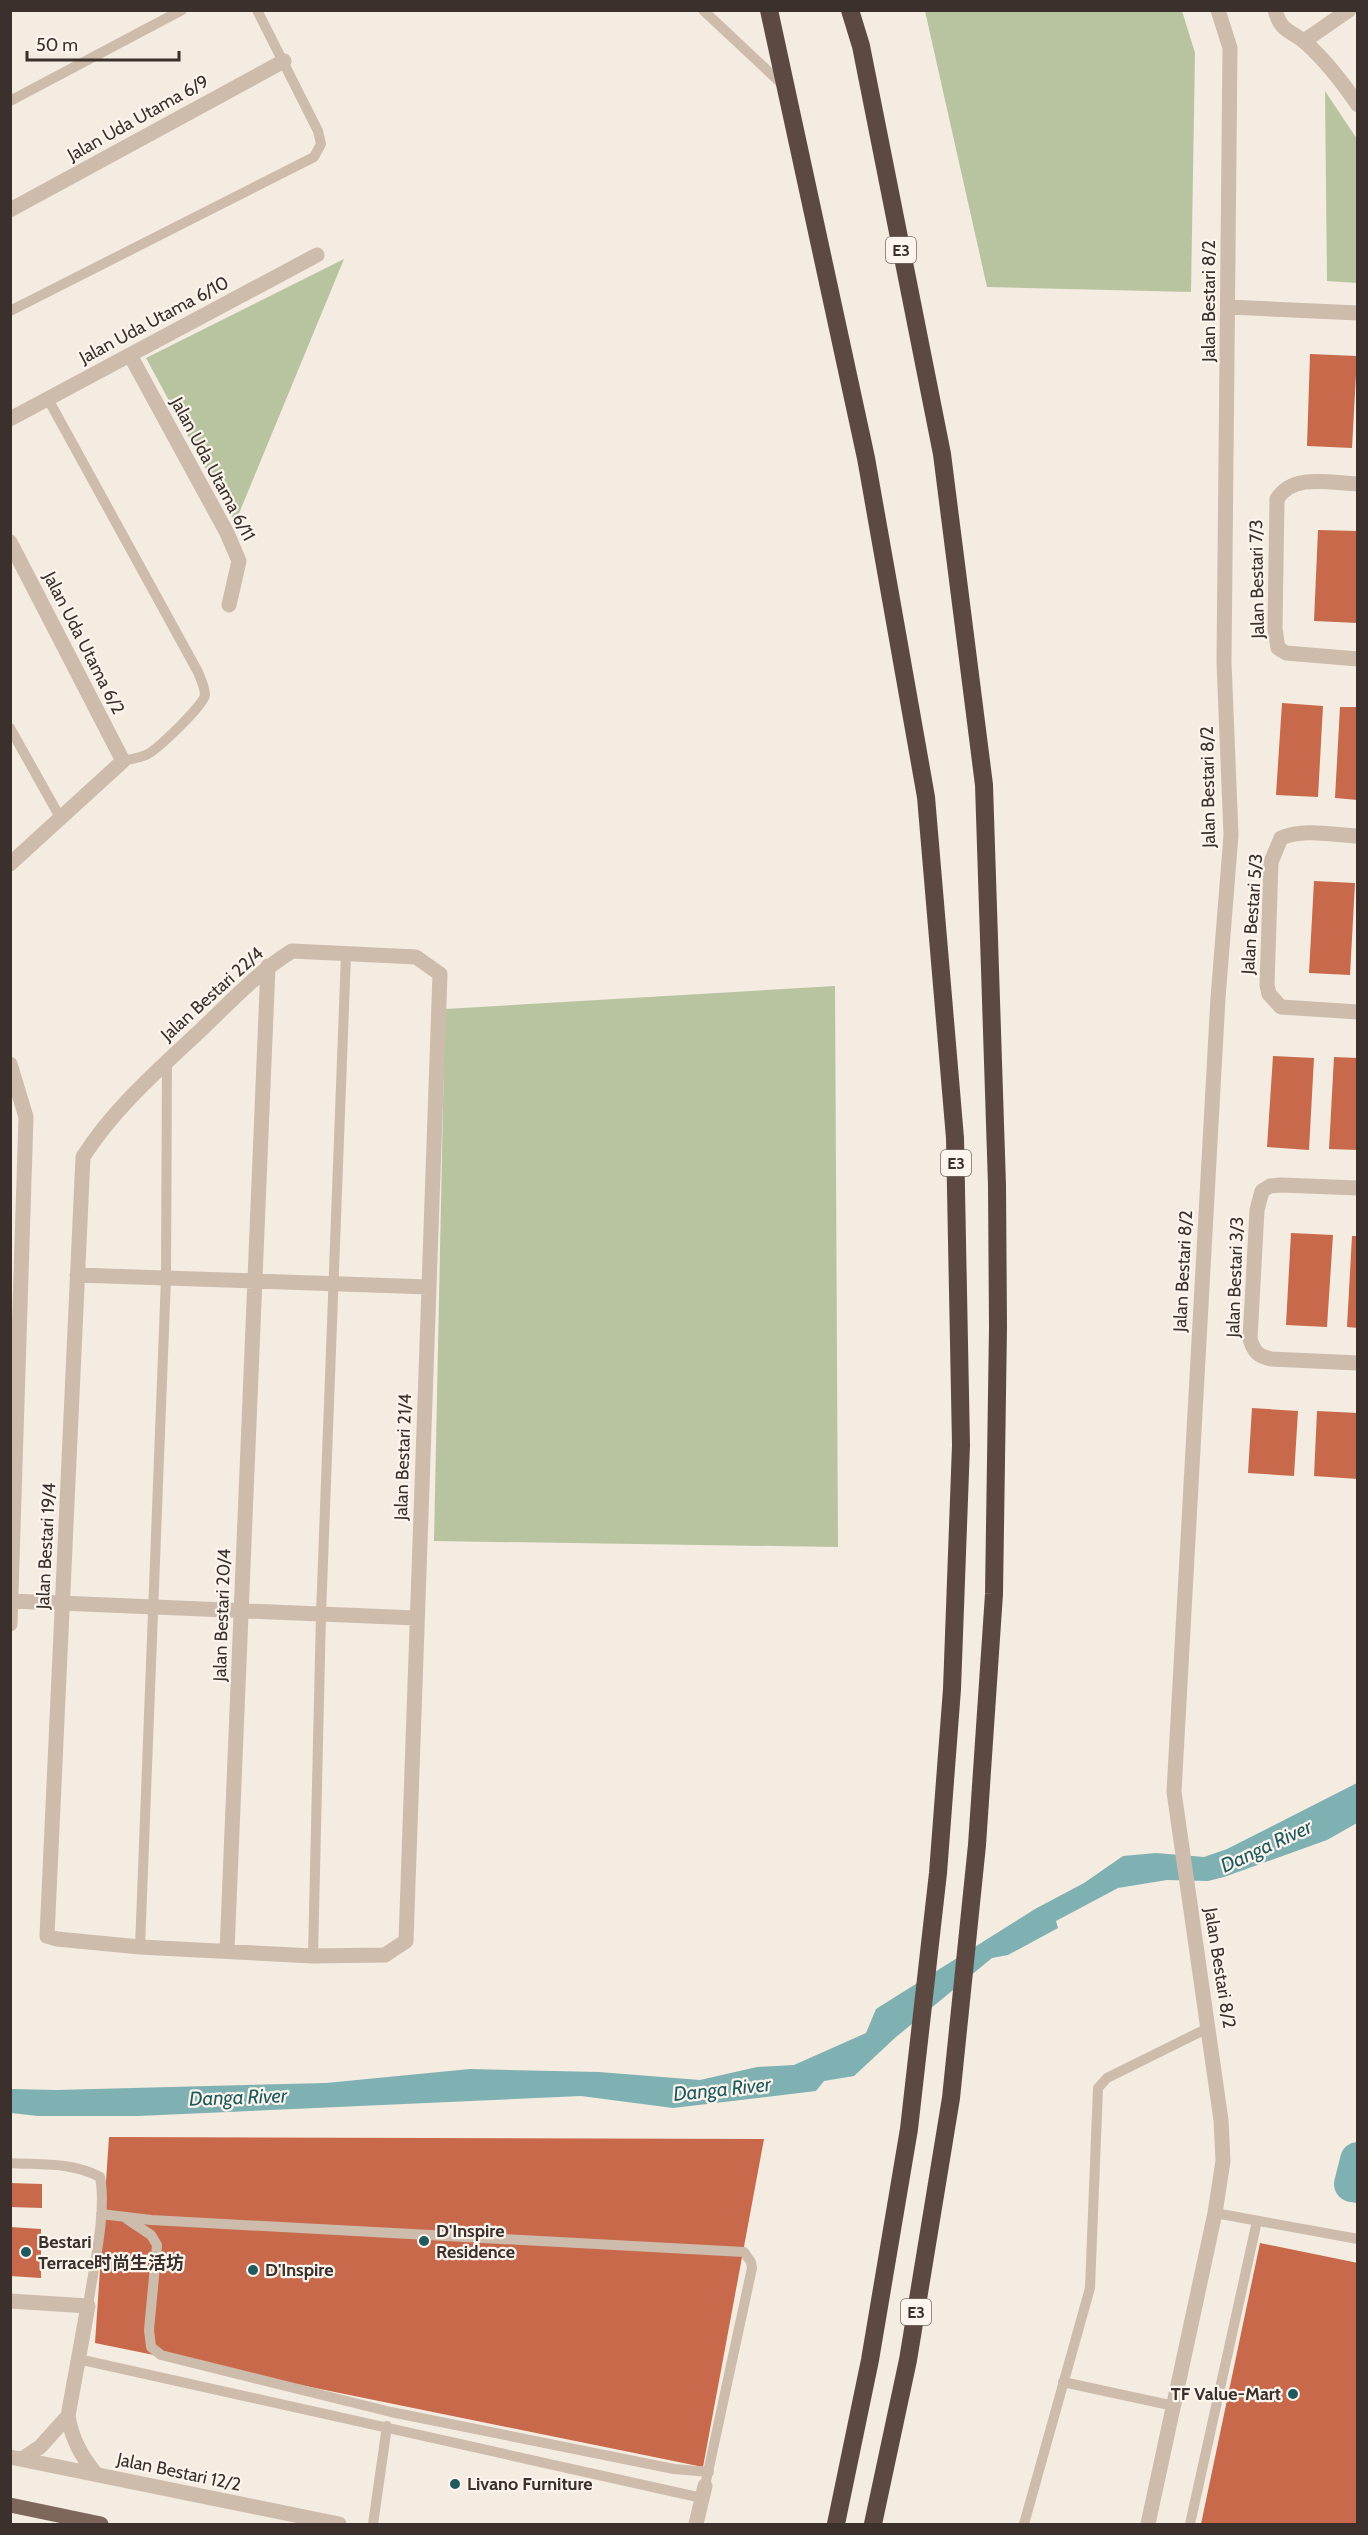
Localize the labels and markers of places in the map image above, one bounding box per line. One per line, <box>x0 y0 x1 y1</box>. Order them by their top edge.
place label: D'Inspire Residence <box>436 2220 515 2263</box>
place label: Bestari Terrace时尚生活坊 <box>38 2231 184 2274</box>
marker: D'Inspire Residence <box>417 2234 431 2248</box>
marker: Bestari Terrace时尚生活坊 <box>19 2245 33 2259</box>
place label: D'Inspire <box>265 2259 333 2281</box>
marker: D'Inspire <box>246 2263 260 2277</box>
place label: TF Value-Mart <box>1171 2383 1281 2405</box>
marker: TF Value-Mart <box>1286 2387 1300 2401</box>
place label: Livano Furniture <box>467 2473 593 2495</box>
marker: Livano Furniture <box>448 2477 462 2491</box>

